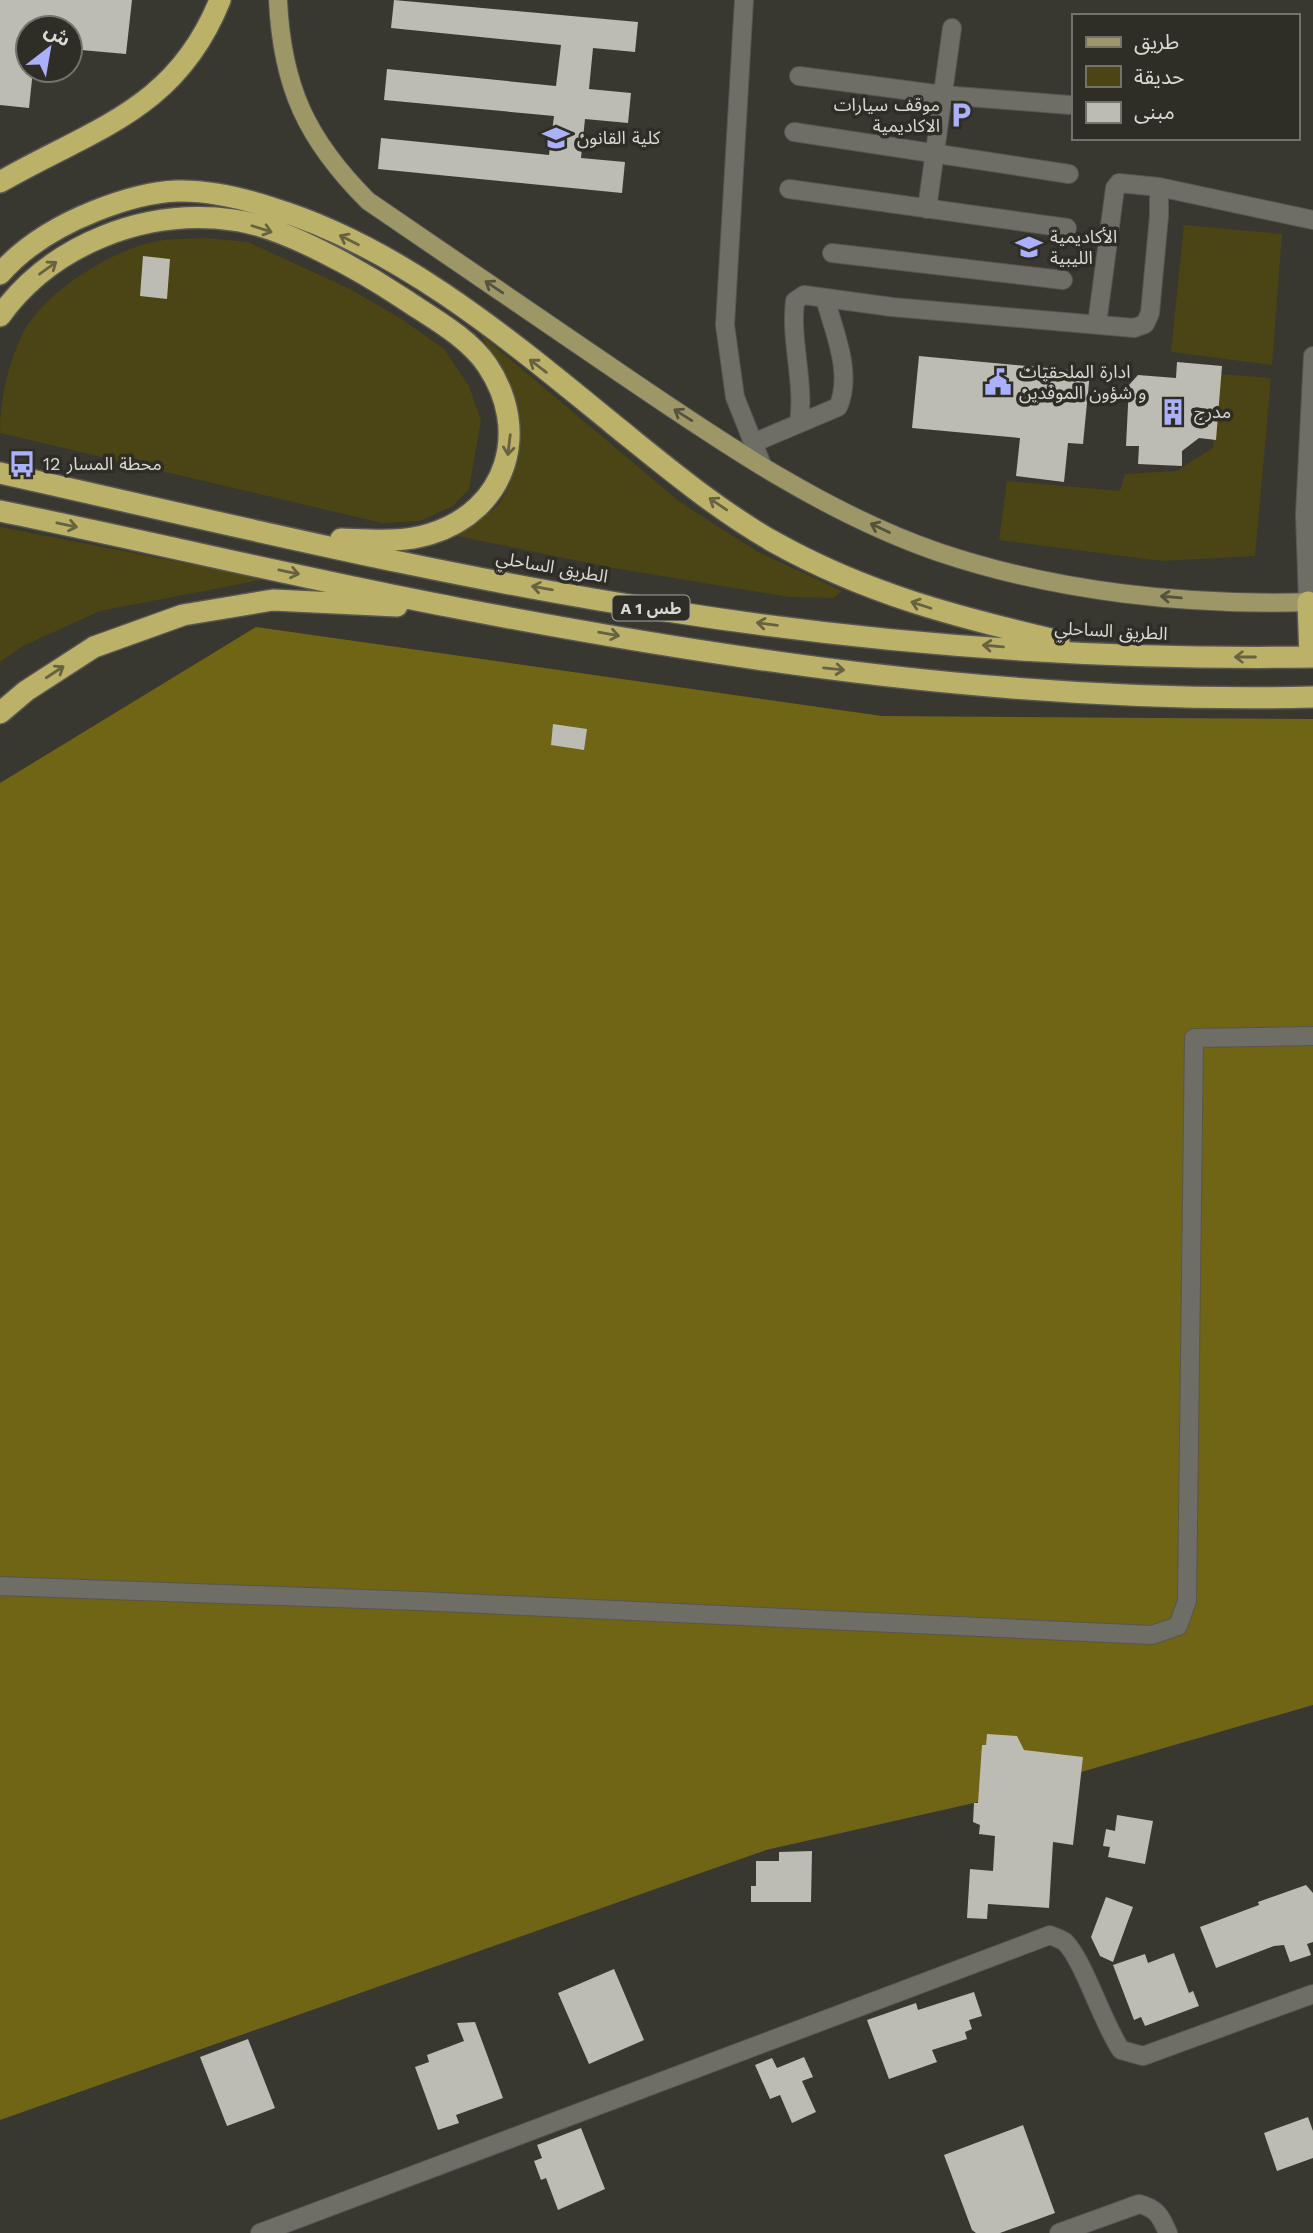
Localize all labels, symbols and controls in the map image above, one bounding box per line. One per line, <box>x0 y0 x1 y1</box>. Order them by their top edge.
north arrow <box>14 14 84 84</box>
legend <box>1072 14 1299 140</box>
text: ش <box>40 18 75 51</box>
text: طريق <box>1134 29 1179 55</box>
text: حديقة <box>1134 64 1184 89</box>
place label: موقف سيارات الاكاديمية <box>834 94 940 136</box>
text: مبنى <box>1134 99 1175 124</box>
parking icon: موقف سيارات الاكاديمية <box>946 100 976 130</box>
school or university icon: كلية القانون <box>541 123 571 153</box>
place label: كلية القانون <box>577 127 661 149</box>
one-way arrow <box>251 224 273 236</box>
place label: الأكاديمية الليبية <box>1050 226 1117 268</box>
one-way arrow <box>339 232 360 246</box>
school or university icon: الأكاديمية الليبية <box>1014 232 1044 262</box>
one-way arrow <box>38 261 57 275</box>
one-way arrow <box>485 280 505 294</box>
one-way arrow <box>529 358 548 373</box>
place label: ادارة الملحقيات و شؤون الموفدين <box>1019 361 1146 404</box>
public building icon: ادارة الملحقيات و شؤون الموفدين <box>983 367 1013 397</box>
building icon: مدرج <box>1158 397 1188 427</box>
place label: مدرج <box>1194 401 1231 425</box>
one-way arrow <box>673 407 693 421</box>
one-way arrow <box>502 433 515 456</box>
bus stop icon: محطة المسار 12 <box>7 449 37 479</box>
place label: محطة المسار 12 <box>43 453 162 475</box>
one-way arrow <box>709 497 728 511</box>
one-way arrow <box>55 519 78 532</box>
one-way arrow <box>870 521 891 534</box>
street label: الطريق الساحلي <box>494 546 610 590</box>
one-way arrow <box>277 566 300 580</box>
one-way arrow <box>531 581 554 594</box>
one-way arrow <box>1161 590 1183 603</box>
road number: A 1 طس <box>612 596 690 621</box>
one-way arrow <box>910 598 932 611</box>
street label: الطريق الساحلي <box>1054 617 1168 647</box>
one-way arrow <box>756 618 779 631</box>
one-way arrow <box>597 628 620 642</box>
one-way arrow <box>982 639 1005 652</box>
one-way arrow <box>1234 650 1257 664</box>
one-way arrow <box>822 663 845 676</box>
one-way arrow <box>44 665 64 679</box>

